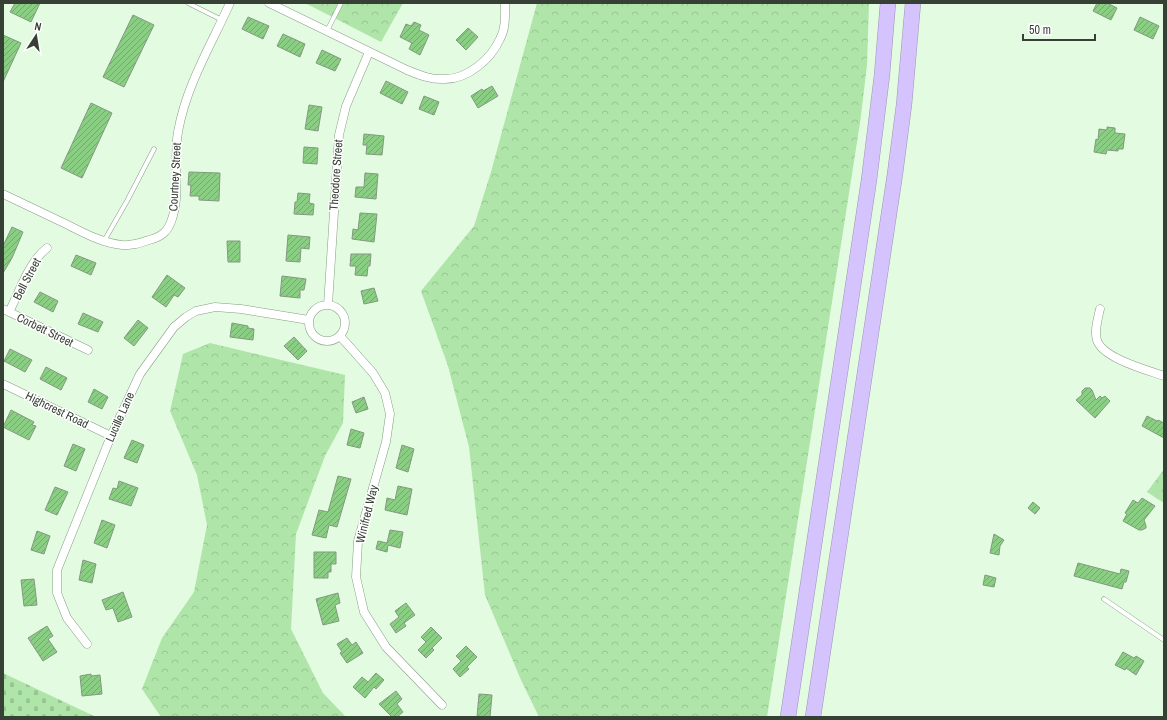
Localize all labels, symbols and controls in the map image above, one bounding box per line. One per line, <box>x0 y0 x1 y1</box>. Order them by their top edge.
north arrow <box>16 16 56 56</box>
scale bar <box>1023 16 1095 42</box>
text: N <box>33 19 43 34</box>
text: 50 m <box>1029 22 1051 38</box>
street label: Theodore Street <box>326 139 346 211</box>
street label: Courtney Street <box>165 142 185 212</box>
street label: Bell Street <box>9 255 45 303</box>
street label: Corbett Street <box>14 309 76 351</box>
street label: Highcrest Road <box>23 388 91 432</box>
street label: Lucille Lane <box>102 390 138 444</box>
street label: Winifred Way <box>352 483 382 545</box>

